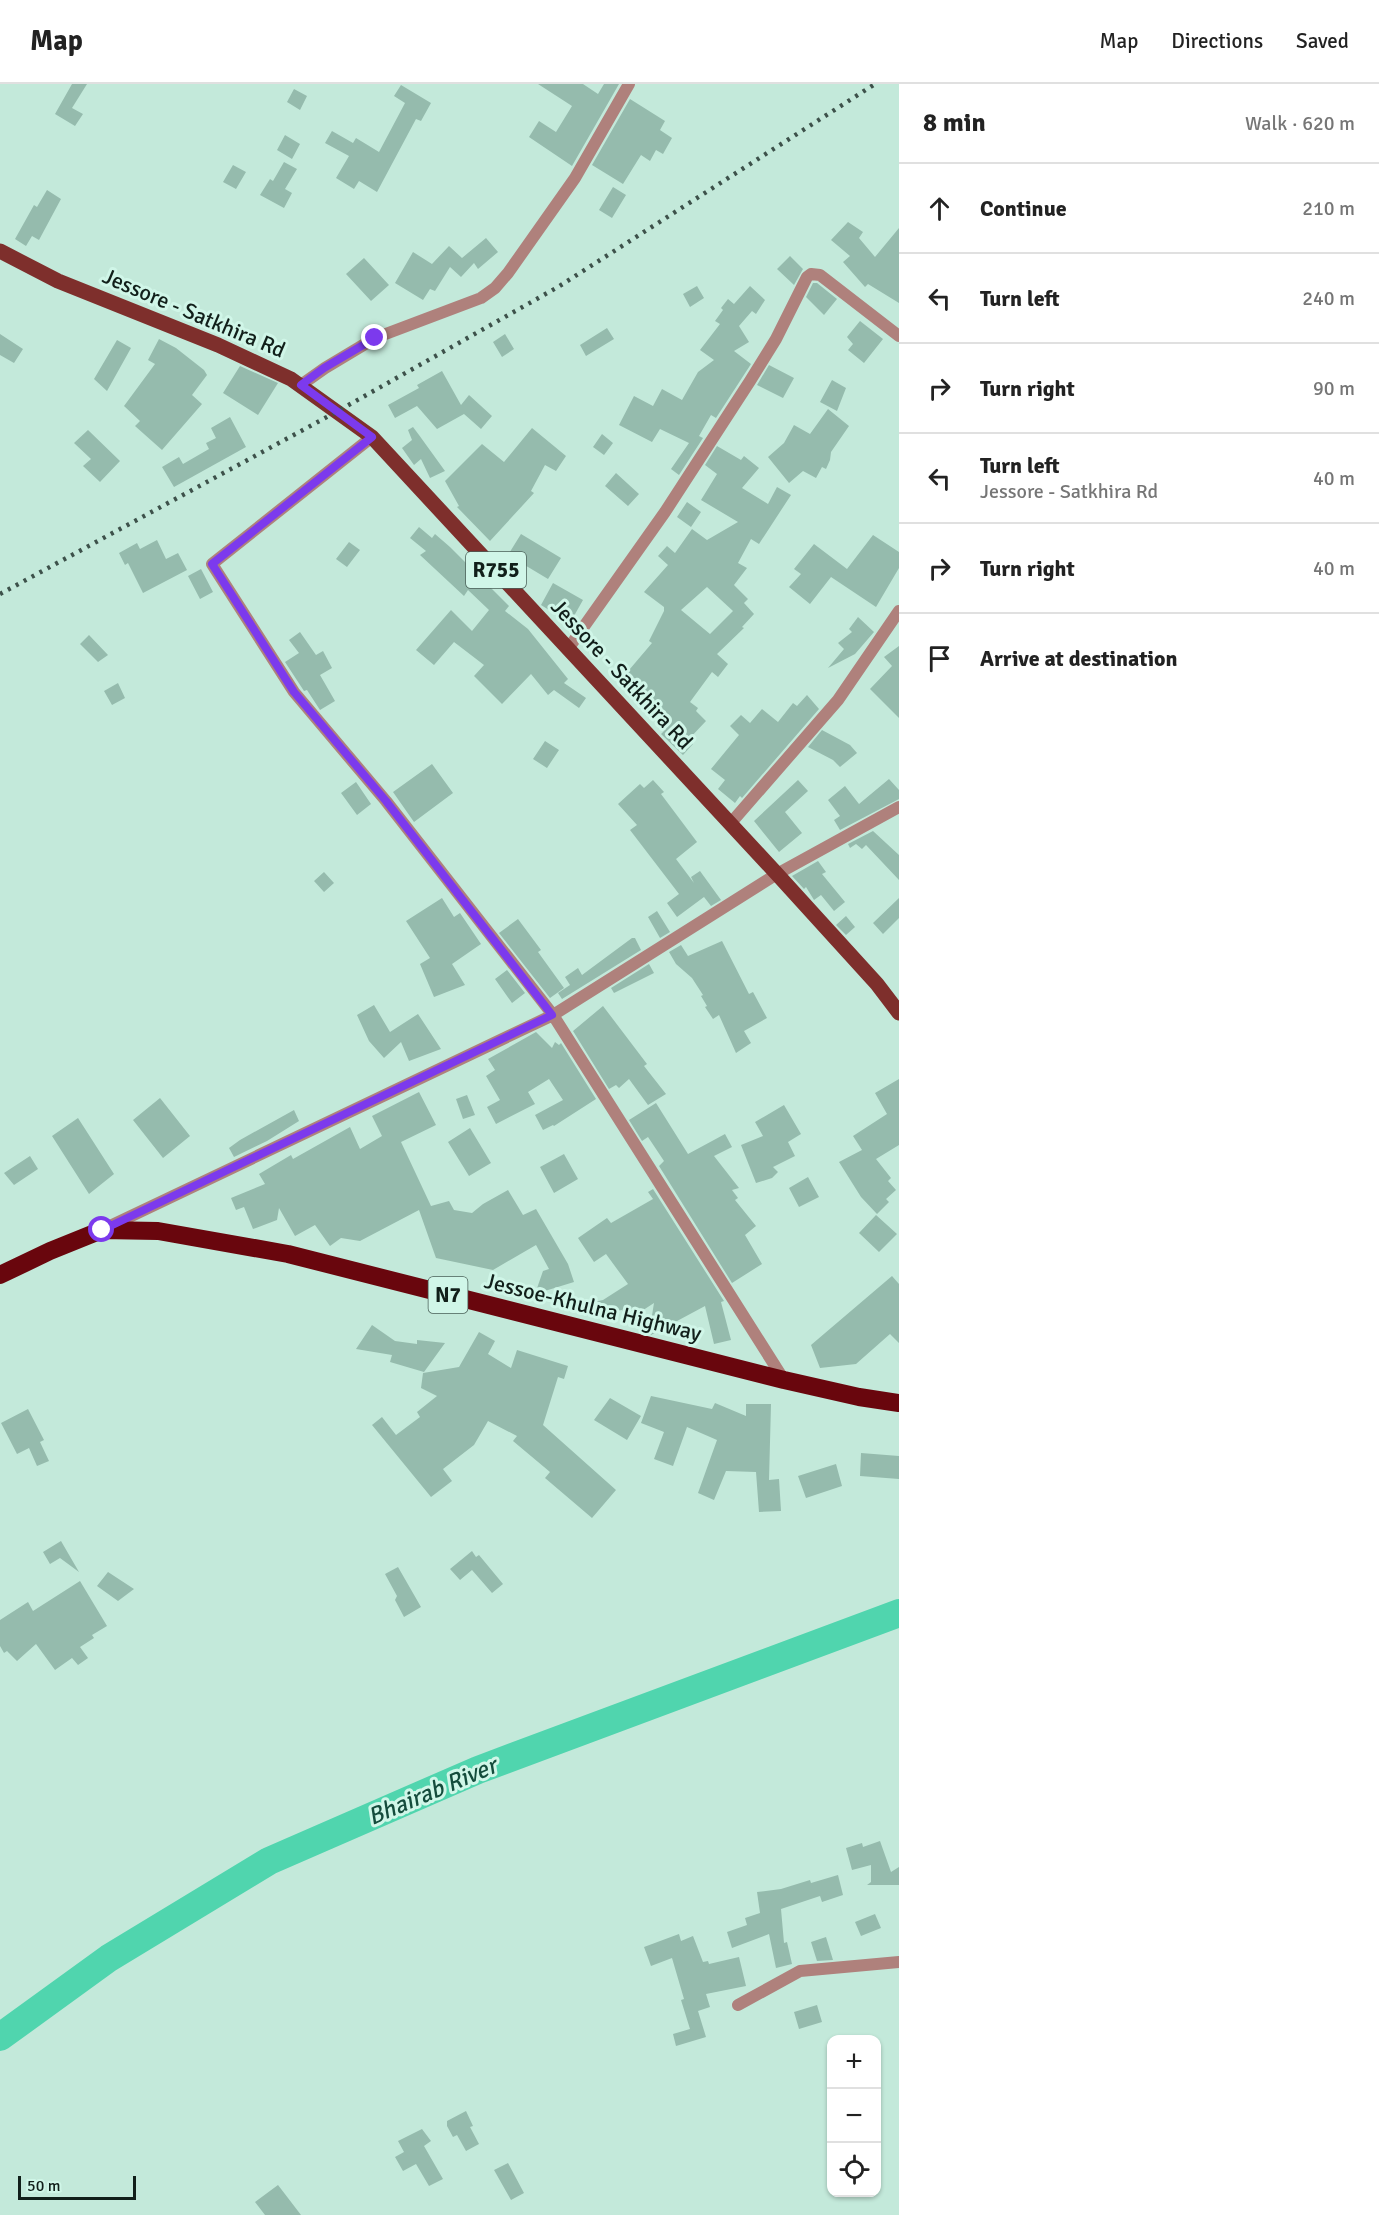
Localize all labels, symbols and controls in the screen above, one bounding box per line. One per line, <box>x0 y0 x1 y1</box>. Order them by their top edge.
text: Map <box>30 24 83 58</box>
text: Map <box>1100 28 1138 54</box>
text: Directions <box>1171 28 1263 54</box>
text: Saved <box>1296 28 1349 54</box>
text: 8 min <box>923 107 986 139</box>
text: Walk · 620 m <box>1245 111 1355 136</box>
icon: ahead <box>923 192 956 225</box>
text: Continue <box>980 195 1067 222</box>
text: 210 m <box>1302 196 1355 221</box>
street label: Jessore - Satkhira Rd <box>99 262 289 364</box>
icon: left <box>923 282 956 315</box>
text: Turn left <box>980 285 1060 312</box>
text: 240 m <box>1302 286 1355 311</box>
route end <box>361 324 387 350</box>
icon: right <box>923 372 956 405</box>
text: Turn right <box>980 375 1075 402</box>
text: 90 m <box>1313 376 1355 401</box>
text: Turn left <box>980 452 1060 479</box>
icon: left <box>923 462 956 495</box>
text: 40 m <box>1313 466 1355 491</box>
text: Jessore - Satkhira Rd <box>980 479 1158 504</box>
road number: R755 <box>466 552 526 588</box>
icon: right <box>923 552 956 585</box>
text: Turn right <box>980 555 1075 582</box>
text: 40 m <box>1313 556 1355 581</box>
street label: Jessore - Satkhira Rd <box>545 593 699 755</box>
icon: arrive <box>923 642 956 675</box>
text: Arrive at destination <box>980 645 1177 672</box>
route start <box>88 1216 114 1242</box>
street label: Jessoe-Khulna Highway <box>482 1267 705 1347</box>
road number: N7 <box>428 1277 468 1313</box>
water label: Bhairab River <box>363 1749 504 1832</box>
map controls <box>827 2035 881 2197</box>
button: + <box>827 2035 881 2089</box>
button: − <box>827 2089 881 2143</box>
button: locate <box>827 2143 881 2197</box>
scale bar <box>18 2173 136 2200</box>
text: 50 m <box>27 2176 61 2196</box>

